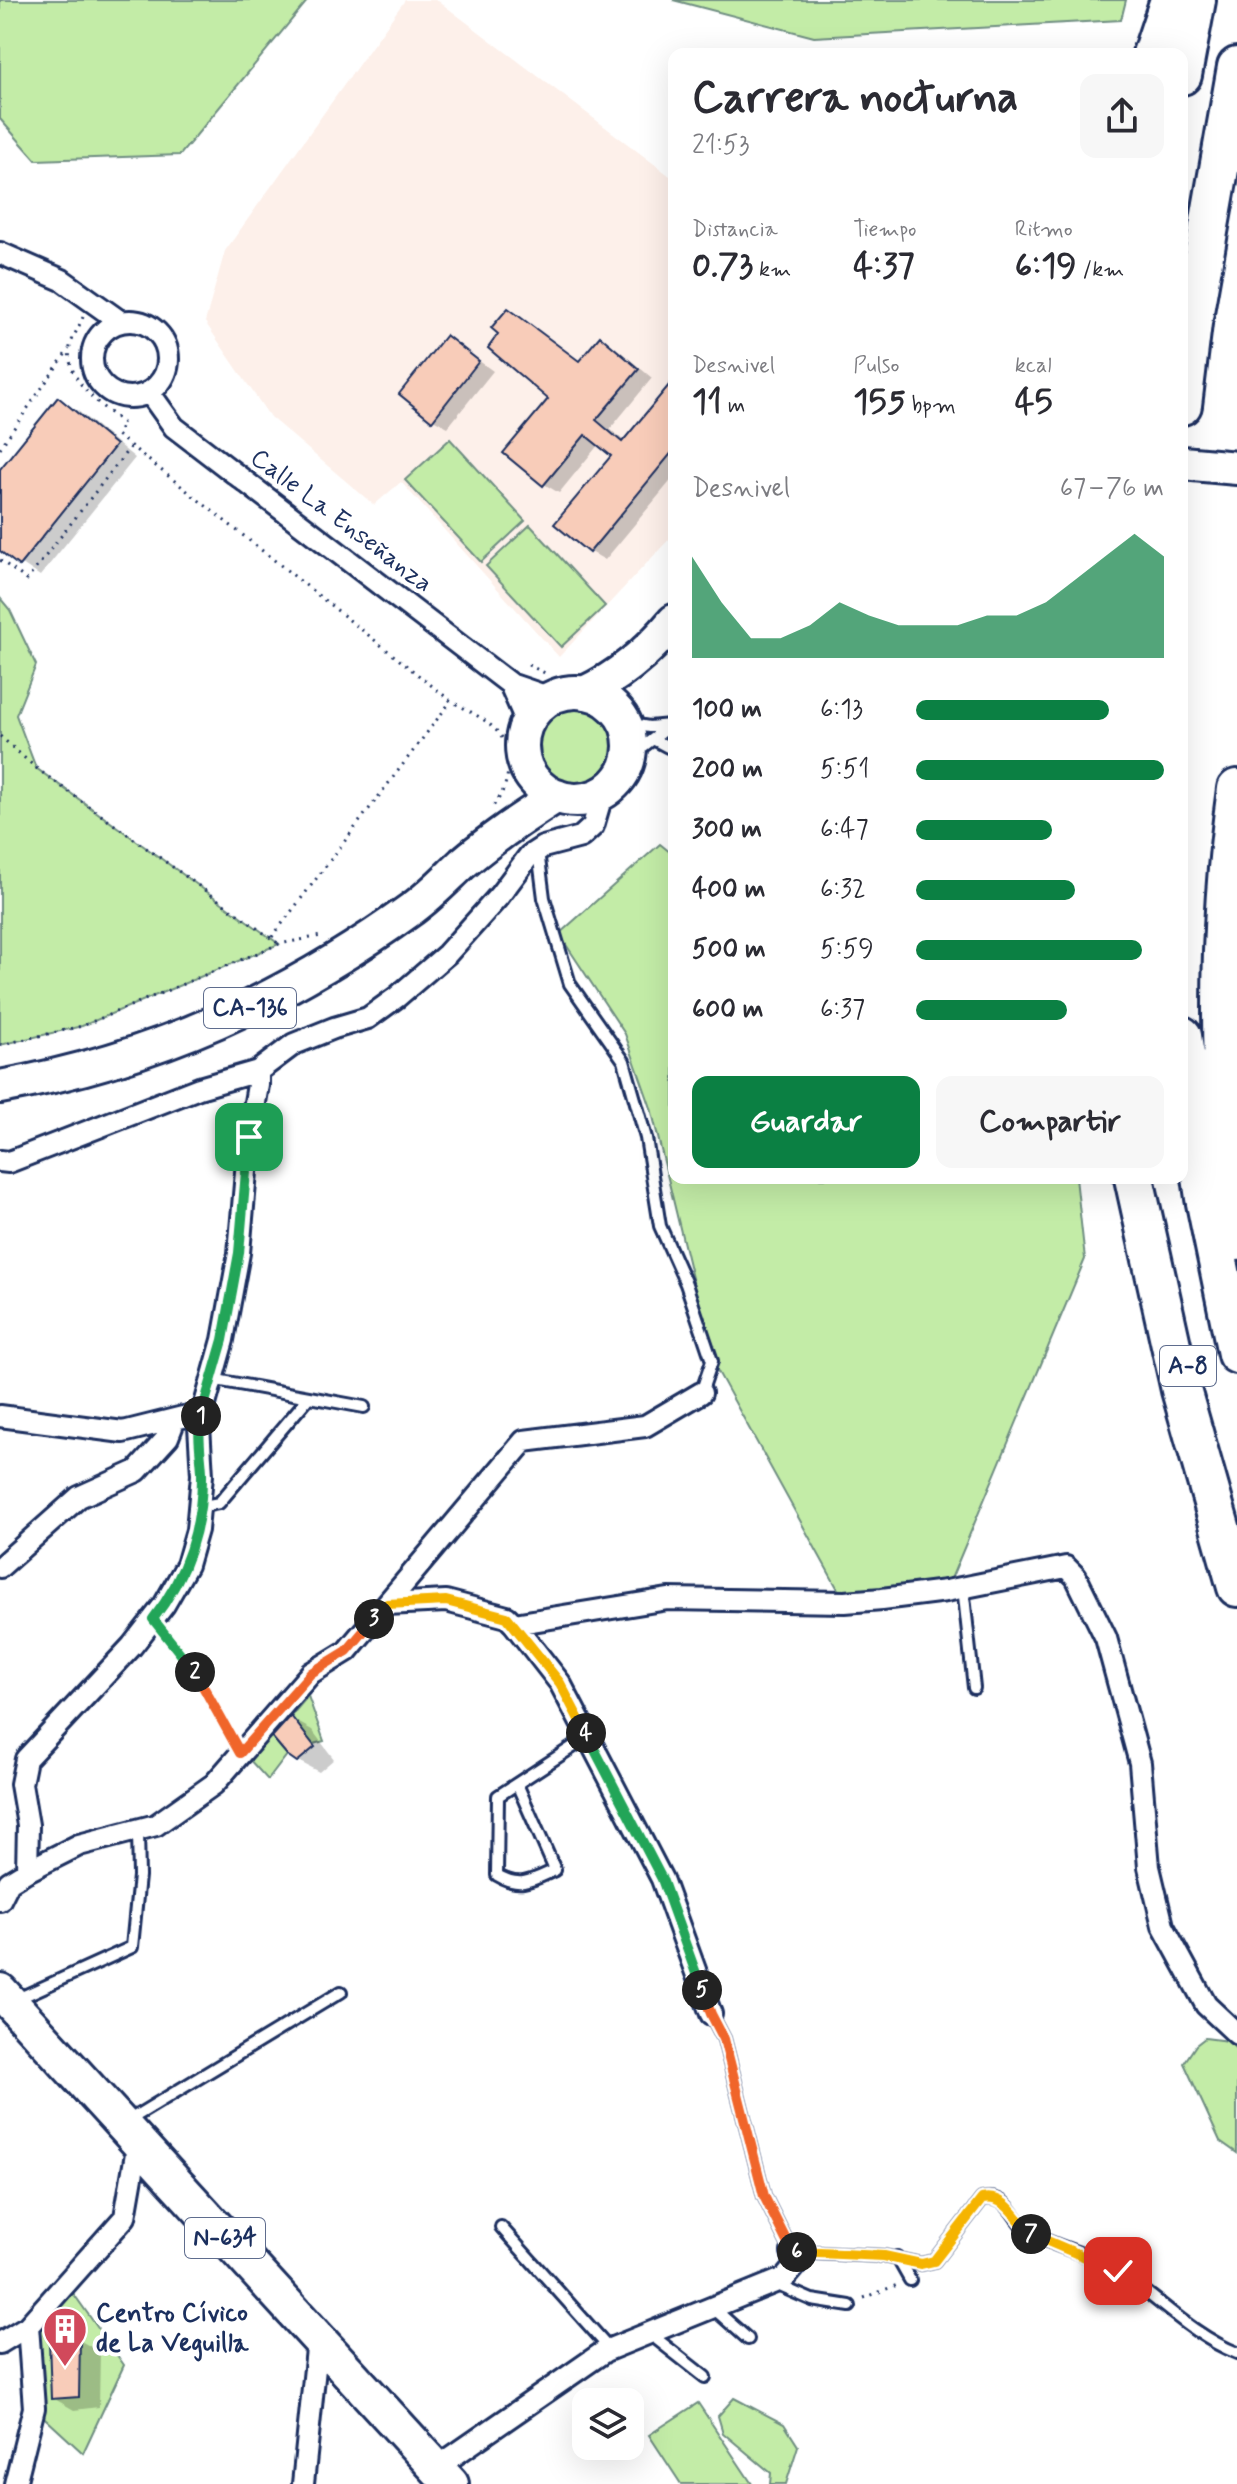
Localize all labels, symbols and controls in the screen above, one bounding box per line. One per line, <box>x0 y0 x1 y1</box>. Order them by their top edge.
text: Carrera nocturna <box>692 70 1018 128</box>
button: share <box>1080 74 1164 158</box>
text: 21:53 <box>692 129 749 163</box>
text: Distancia <box>692 216 778 244</box>
text: Tiempo <box>853 216 917 244</box>
text: Ritmo <box>1015 216 1073 244</box>
text: 0.73 <box>692 244 753 289</box>
text: 4:37 <box>853 244 915 289</box>
text: 6:19 <box>1015 244 1077 289</box>
text: km <box>753 256 791 284</box>
text: /km <box>1077 256 1124 284</box>
text: Desnivel <box>692 352 775 380</box>
text: Pulso <box>853 352 899 380</box>
text: kcal <box>1015 352 1052 380</box>
text: 11 <box>692 380 722 425</box>
text: 155 <box>853 380 906 425</box>
text: 45 <box>1015 380 1053 425</box>
text: m <box>722 392 745 420</box>
text: bpm <box>906 392 956 420</box>
street label: Calle La Enseñanza <box>243 441 439 601</box>
text: Desnivel <box>692 472 790 506</box>
text: 67–76 m <box>1060 472 1164 506</box>
text: 100 m <box>692 693 762 727</box>
text: 6:13 <box>820 693 863 727</box>
text: 200 m <box>692 753 763 787</box>
text: 5:51 <box>820 753 869 787</box>
text: 300 m <box>692 813 762 847</box>
text: 6:47 <box>820 813 868 847</box>
text: 400 m <box>692 873 765 907</box>
text: 6:32 <box>820 873 866 907</box>
text: 500 m <box>692 933 766 967</box>
text: 5:59 <box>820 933 874 967</box>
road number: CA-136 <box>204 988 296 1028</box>
text: 600 m <box>692 993 764 1027</box>
text: 6:37 <box>820 993 865 1027</box>
button: Guardar <box>692 1076 920 1168</box>
button: Compartir <box>936 1076 1164 1168</box>
pin <box>215 1103 283 1171</box>
icon: arrive <box>227 1115 271 1159</box>
road number: A-8 <box>1160 1346 1216 1386</box>
pin: 1 <box>181 1396 221 1436</box>
text: 1 <box>196 1402 206 1430</box>
pin: 3 <box>354 1599 394 1639</box>
text: 3 <box>369 1605 379 1633</box>
pin: 2 <box>175 1652 215 1692</box>
text: 2 <box>190 1658 200 1686</box>
pin: 4 <box>566 1713 606 1753</box>
text: 4 <box>580 1719 592 1747</box>
pin: 5 <box>682 1970 722 2010</box>
text: 5 <box>695 1976 709 2004</box>
pin: 7 <box>1011 2214 1051 2254</box>
road number: N-634 <box>185 2218 265 2258</box>
text: 7 <box>1024 2220 1038 2248</box>
pin: 6 <box>777 2232 817 2272</box>
pin <box>1084 2237 1152 2305</box>
text: 6 <box>791 2238 803 2266</box>
icon: check <box>1096 2249 1140 2293</box>
place label: Centro Cívico de La Veguilla <box>96 2297 250 2362</box>
building icon: Centro Cívico de La Veguilla <box>41 2305 89 2368</box>
map controls <box>572 2388 644 2460</box>
button: layers <box>572 2388 644 2460</box>

